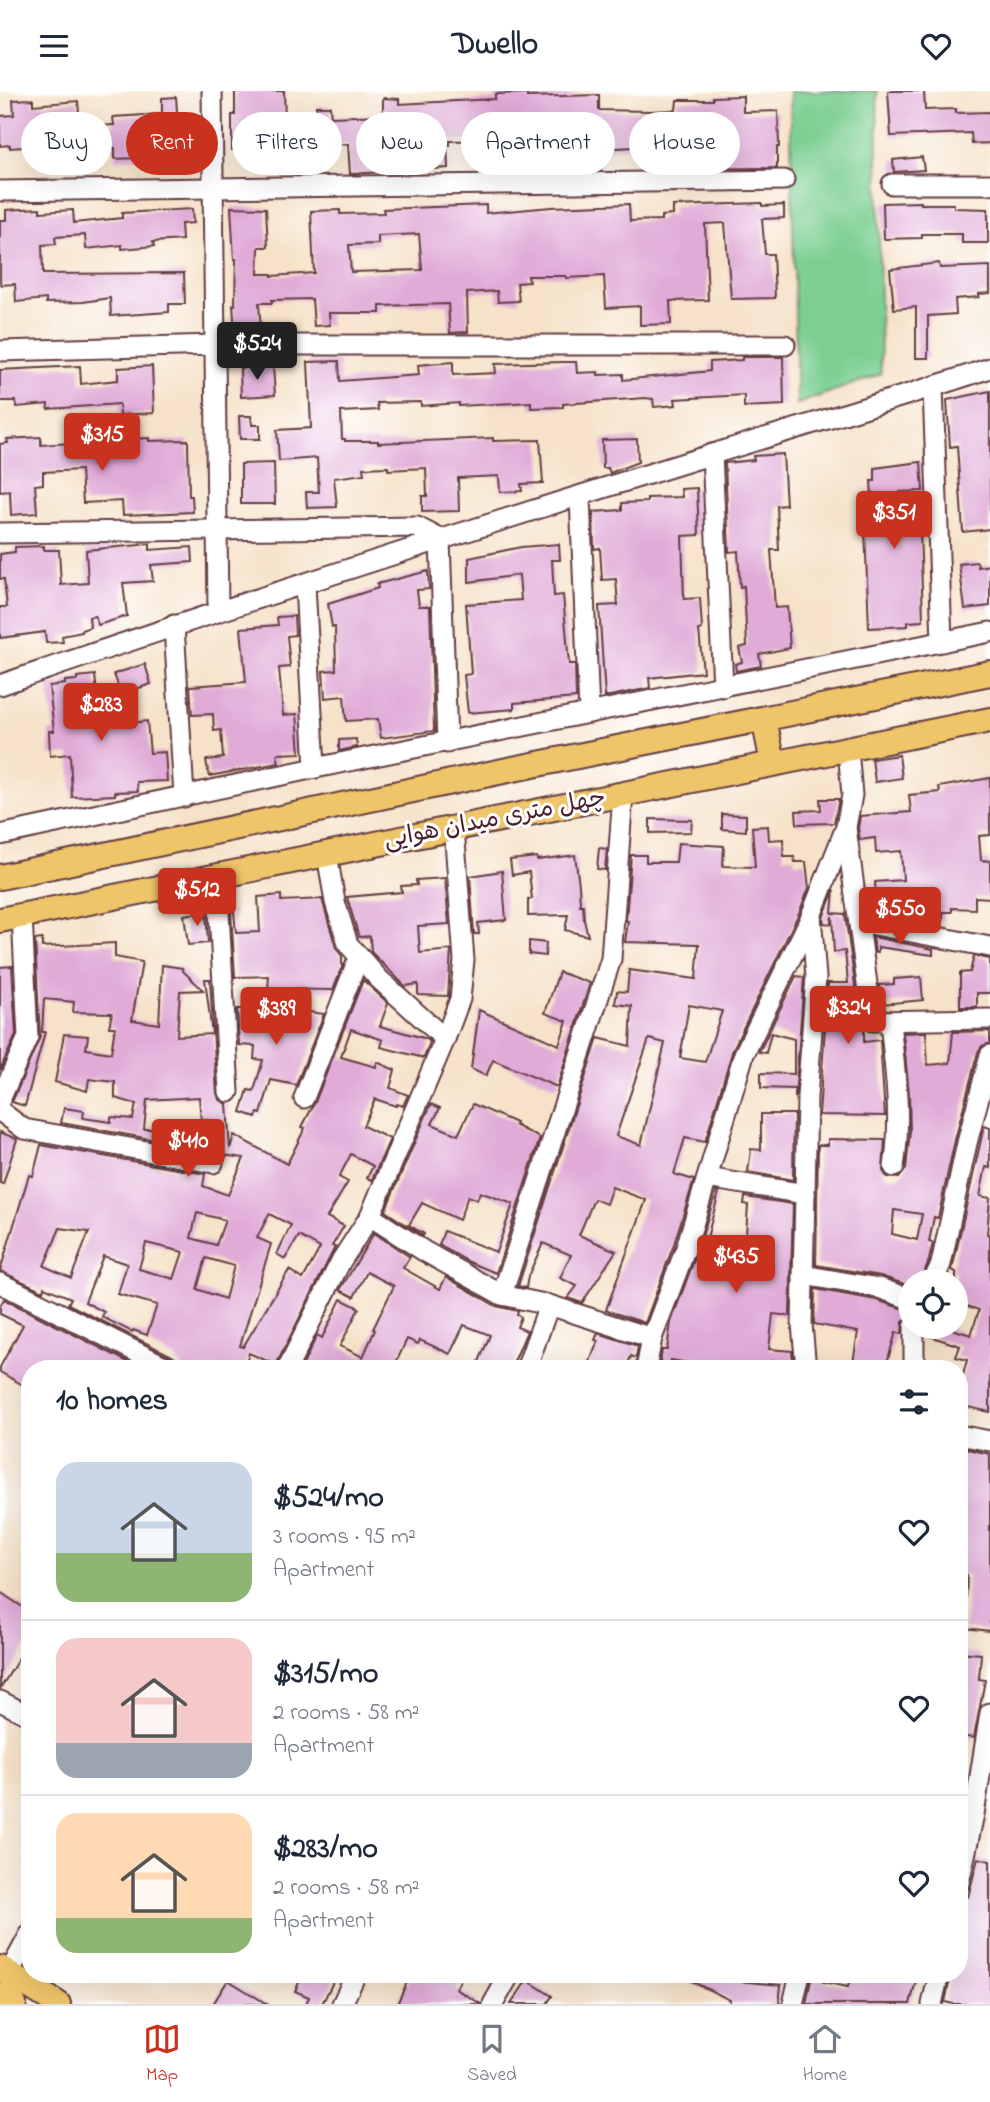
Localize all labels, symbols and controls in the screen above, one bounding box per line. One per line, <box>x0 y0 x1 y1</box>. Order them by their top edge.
text: Dwello <box>452 22 538 69</box>
icon: menu <box>35 27 73 65</box>
icon: heart <box>917 27 955 65</box>
chip: Buy <box>21 112 112 175</box>
chip: Rent <box>126 112 218 175</box>
chip: Filters <box>232 112 342 175</box>
chip: New <box>356 112 447 175</box>
chip: Apartment <box>461 112 615 175</box>
chip: House <box>629 112 740 175</box>
pin: $524 <box>216 323 298 382</box>
text: $524 <box>233 328 281 361</box>
pin: $315 <box>61 413 143 473</box>
text: $315 <box>80 419 124 452</box>
pin: $351 <box>853 491 935 551</box>
text: $351 <box>872 497 916 530</box>
pin: $283 <box>60 683 142 743</box>
text: $283 <box>79 689 123 722</box>
street label: چهل متری میدان هوایی <box>381 781 609 859</box>
pin: $512 <box>156 869 238 928</box>
text: $512 <box>174 874 220 907</box>
pin: $550 <box>859 887 941 947</box>
text: $550 <box>875 893 925 926</box>
pin: $324 <box>807 986 889 1046</box>
pin: $389 <box>235 988 317 1047</box>
text: $324 <box>826 992 870 1025</box>
text: $389 <box>257 993 295 1026</box>
pin: $410 <box>147 1119 229 1179</box>
text: $410 <box>168 1125 208 1158</box>
pin: $435 <box>695 1235 777 1295</box>
text: $435 <box>713 1241 759 1274</box>
map controls <box>898 1269 968 1339</box>
button: locate <box>898 1269 968 1339</box>
text: 10 homes <box>56 1380 168 1424</box>
icon: filters <box>895 1383 933 1421</box>
text: $524/mo <box>273 1477 384 1521</box>
icon: home <box>112 1490 196 1574</box>
icon: heart <box>895 1513 933 1551</box>
text: 3 rooms · 95 m² <box>273 1521 416 1554</box>
text: Apartment <box>273 1554 374 1587</box>
text: $315/mo <box>273 1653 378 1697</box>
icon: home <box>112 1666 196 1750</box>
icon: heart <box>895 1689 933 1727</box>
text: 2 rooms · 58 m² <box>273 1697 419 1730</box>
text: Apartment <box>273 1730 374 1763</box>
text: $283/mo <box>273 1828 378 1872</box>
icon: home <box>112 1841 196 1925</box>
icon: heart <box>895 1864 933 1902</box>
text: 2 rooms · 58 m² <box>273 1872 419 1905</box>
text: Apartment <box>273 1905 374 1938</box>
tab: Map <box>143 2020 181 2089</box>
tab: Saved <box>467 2020 517 2089</box>
tab: Home <box>803 2020 847 2089</box>

